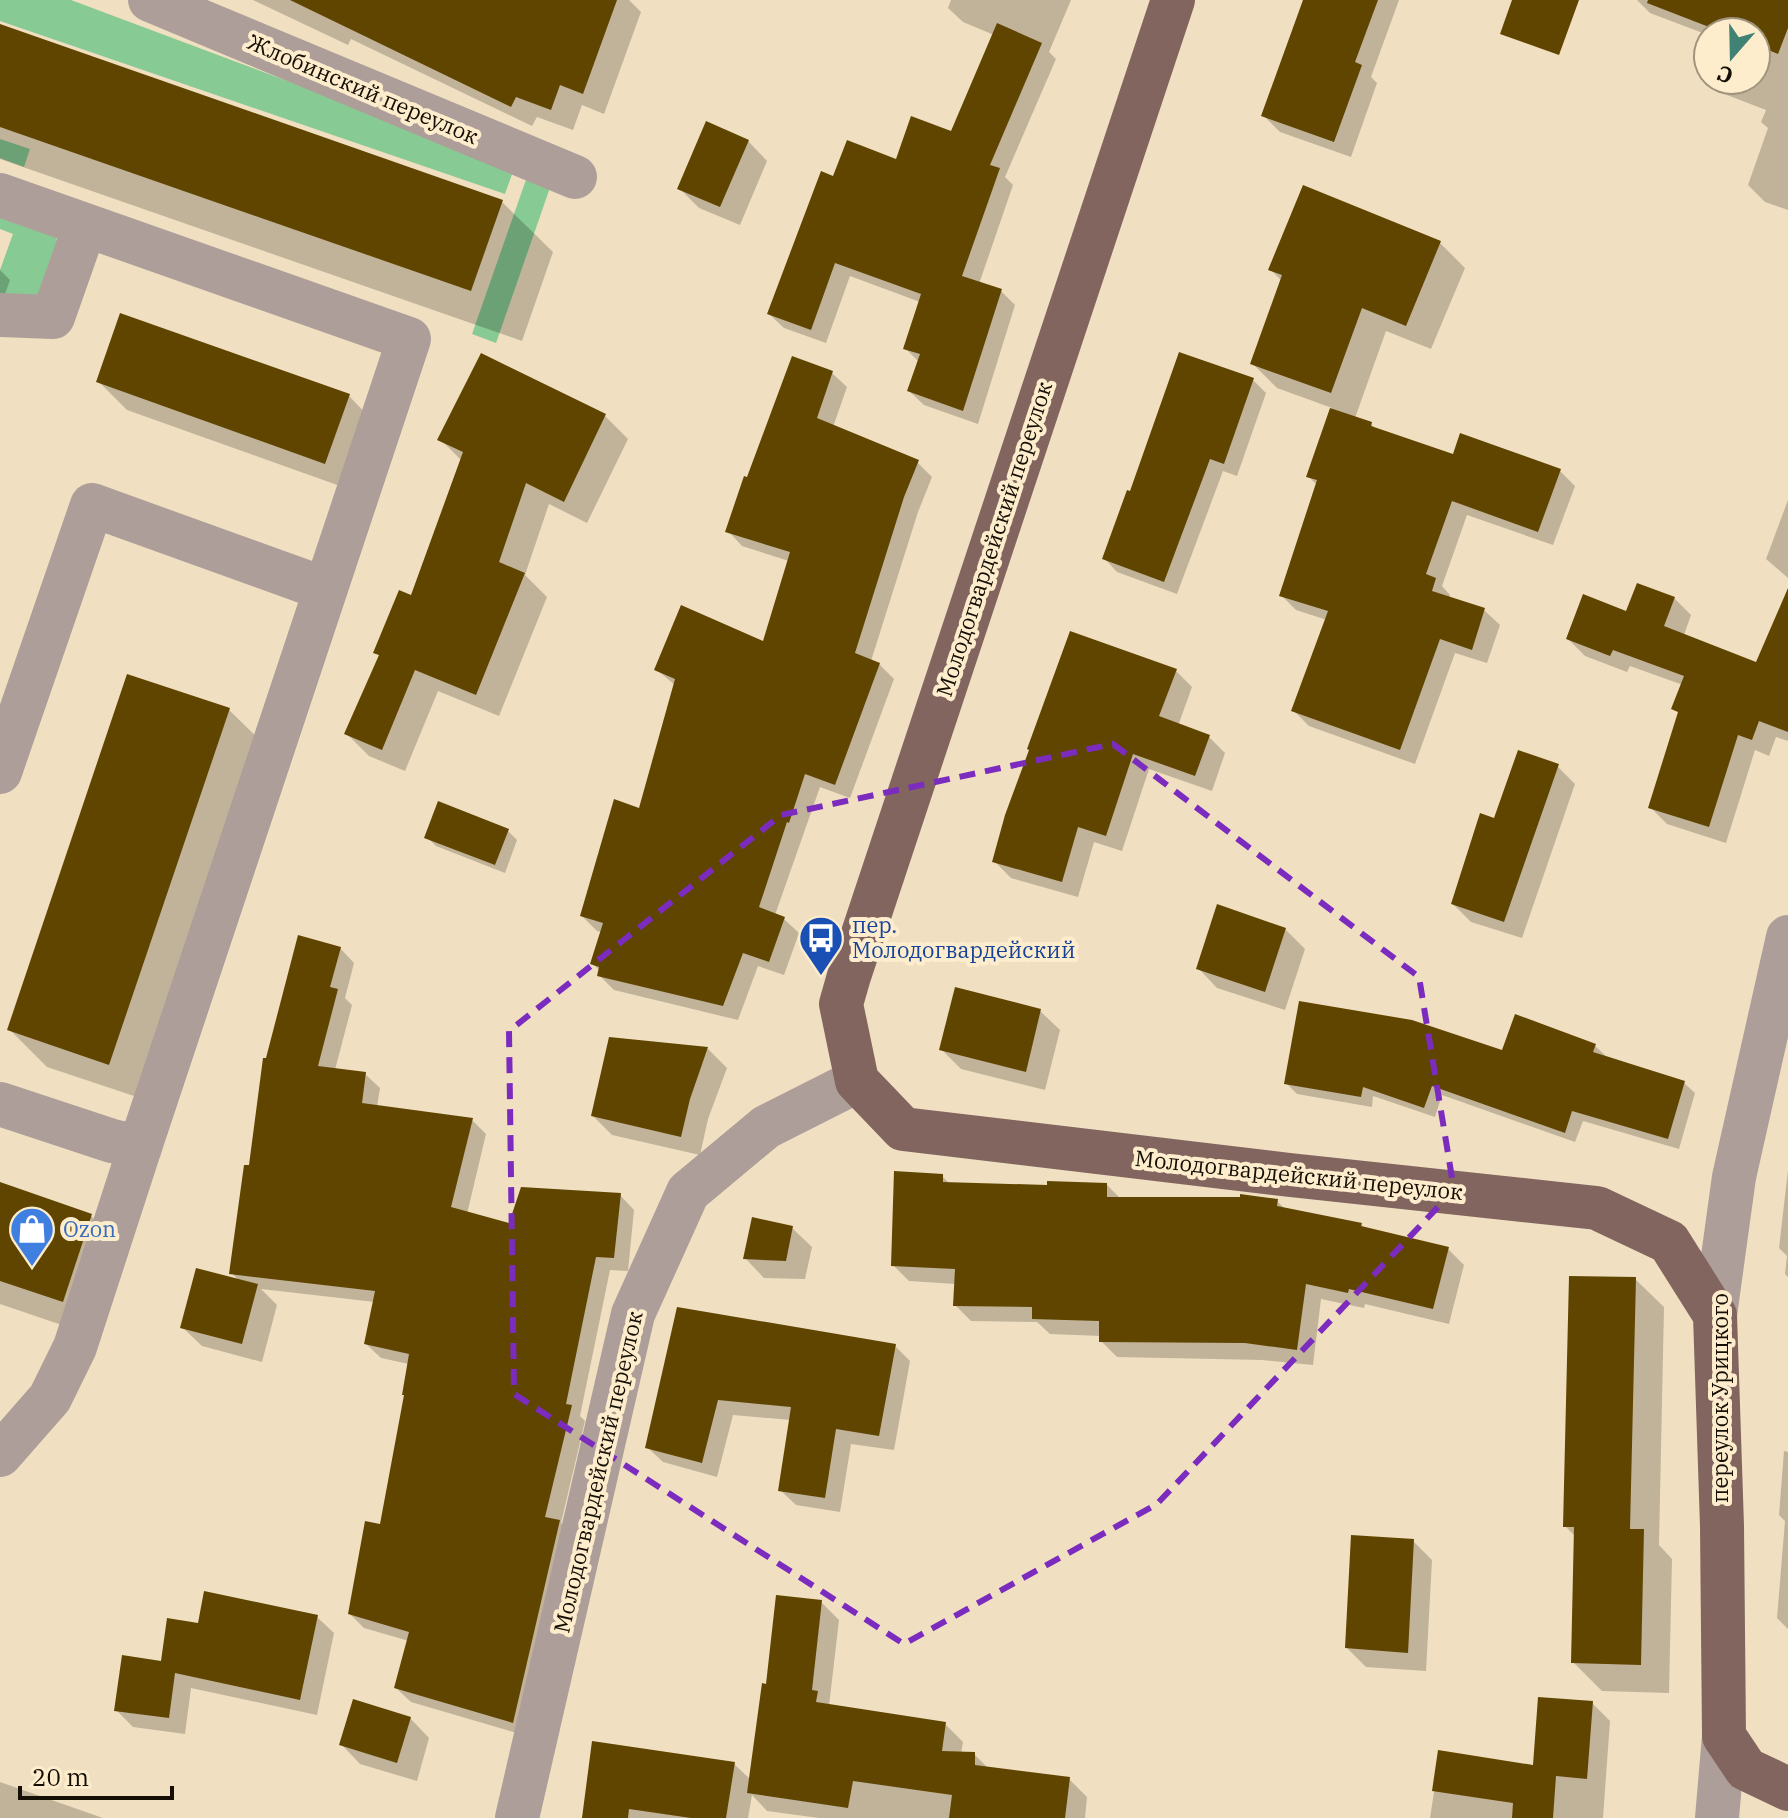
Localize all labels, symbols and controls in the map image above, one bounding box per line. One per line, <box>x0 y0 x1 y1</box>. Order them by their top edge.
north arrow <box>1692 16 1772 96</box>
street label: Жлобинский переулок <box>243 27 483 150</box>
text: С <box>1713 59 1737 91</box>
street label: Молодогвардейский переулок <box>929 377 1058 700</box>
place label: пер. Молодогвардейский <box>852 910 1075 964</box>
bus stop icon: пер. Молодогвардейский <box>797 914 845 977</box>
street label: Молодогвардейский переулок <box>1134 1143 1465 1206</box>
shop icon: Ozon <box>8 1205 56 1268</box>
place label: Ozon <box>63 1214 116 1243</box>
street label: переулок Урицкого <box>1705 1293 1734 1503</box>
street label: Молодогвардейский переулок <box>546 1308 649 1636</box>
scale bar <box>20 1750 172 1800</box>
text: 20 m <box>32 1761 89 1793</box>

